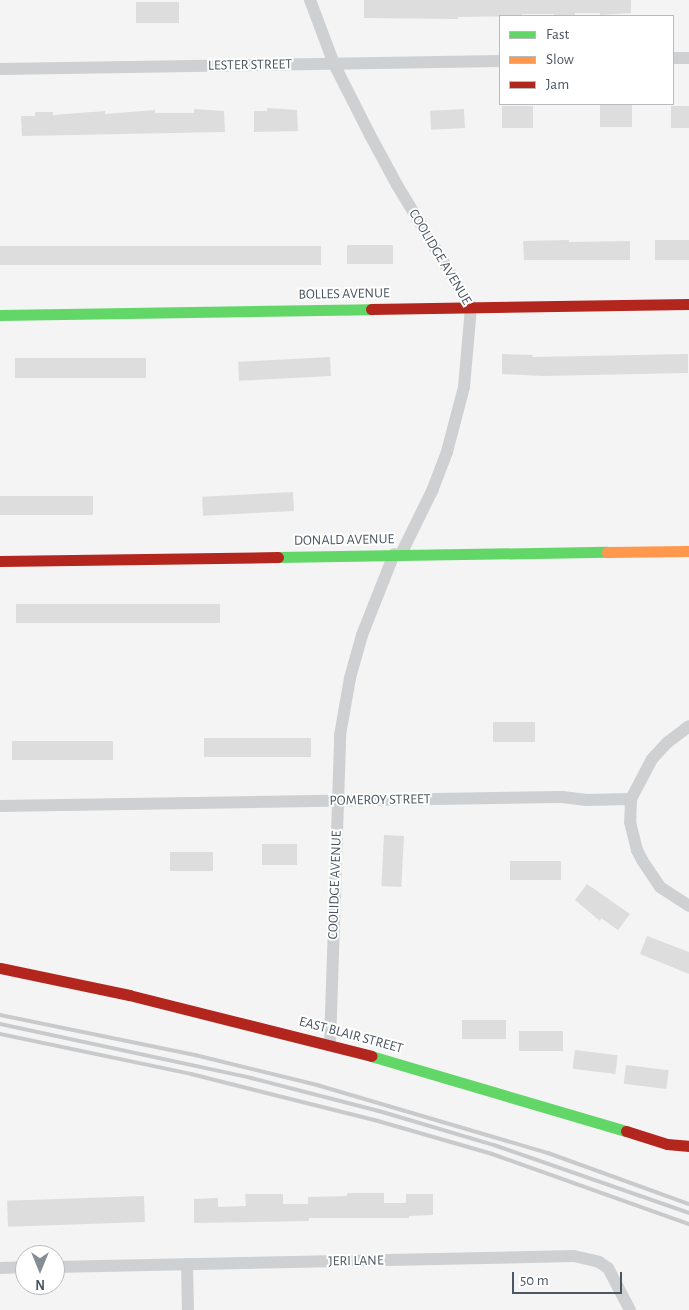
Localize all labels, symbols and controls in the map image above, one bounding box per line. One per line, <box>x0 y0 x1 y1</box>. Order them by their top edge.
legend <box>499 15 674 105</box>
text: Fast <box>546 27 569 42</box>
text: Slow <box>546 52 574 67</box>
street label: LESTER STREET <box>208 56 292 74</box>
text: Jam <box>546 77 569 92</box>
street label: COOLIDGE AVENUE <box>405 206 475 308</box>
street label: BOLLES AVENUE <box>298 285 390 303</box>
street label: DONALD AVENUE <box>294 531 394 549</box>
street label: POMEROY STREET <box>329 791 431 809</box>
street label: COOLIDGE AVENUE <box>325 830 345 940</box>
street label: EAST BLAIR STREET <box>297 1013 405 1057</box>
north arrow <box>15 1245 65 1295</box>
street label: JERI LANE <box>328 1252 384 1270</box>
scale bar <box>514 1262 624 1294</box>
text: 50 m <box>520 1273 549 1288</box>
text: N <box>35 1277 45 1291</box>

